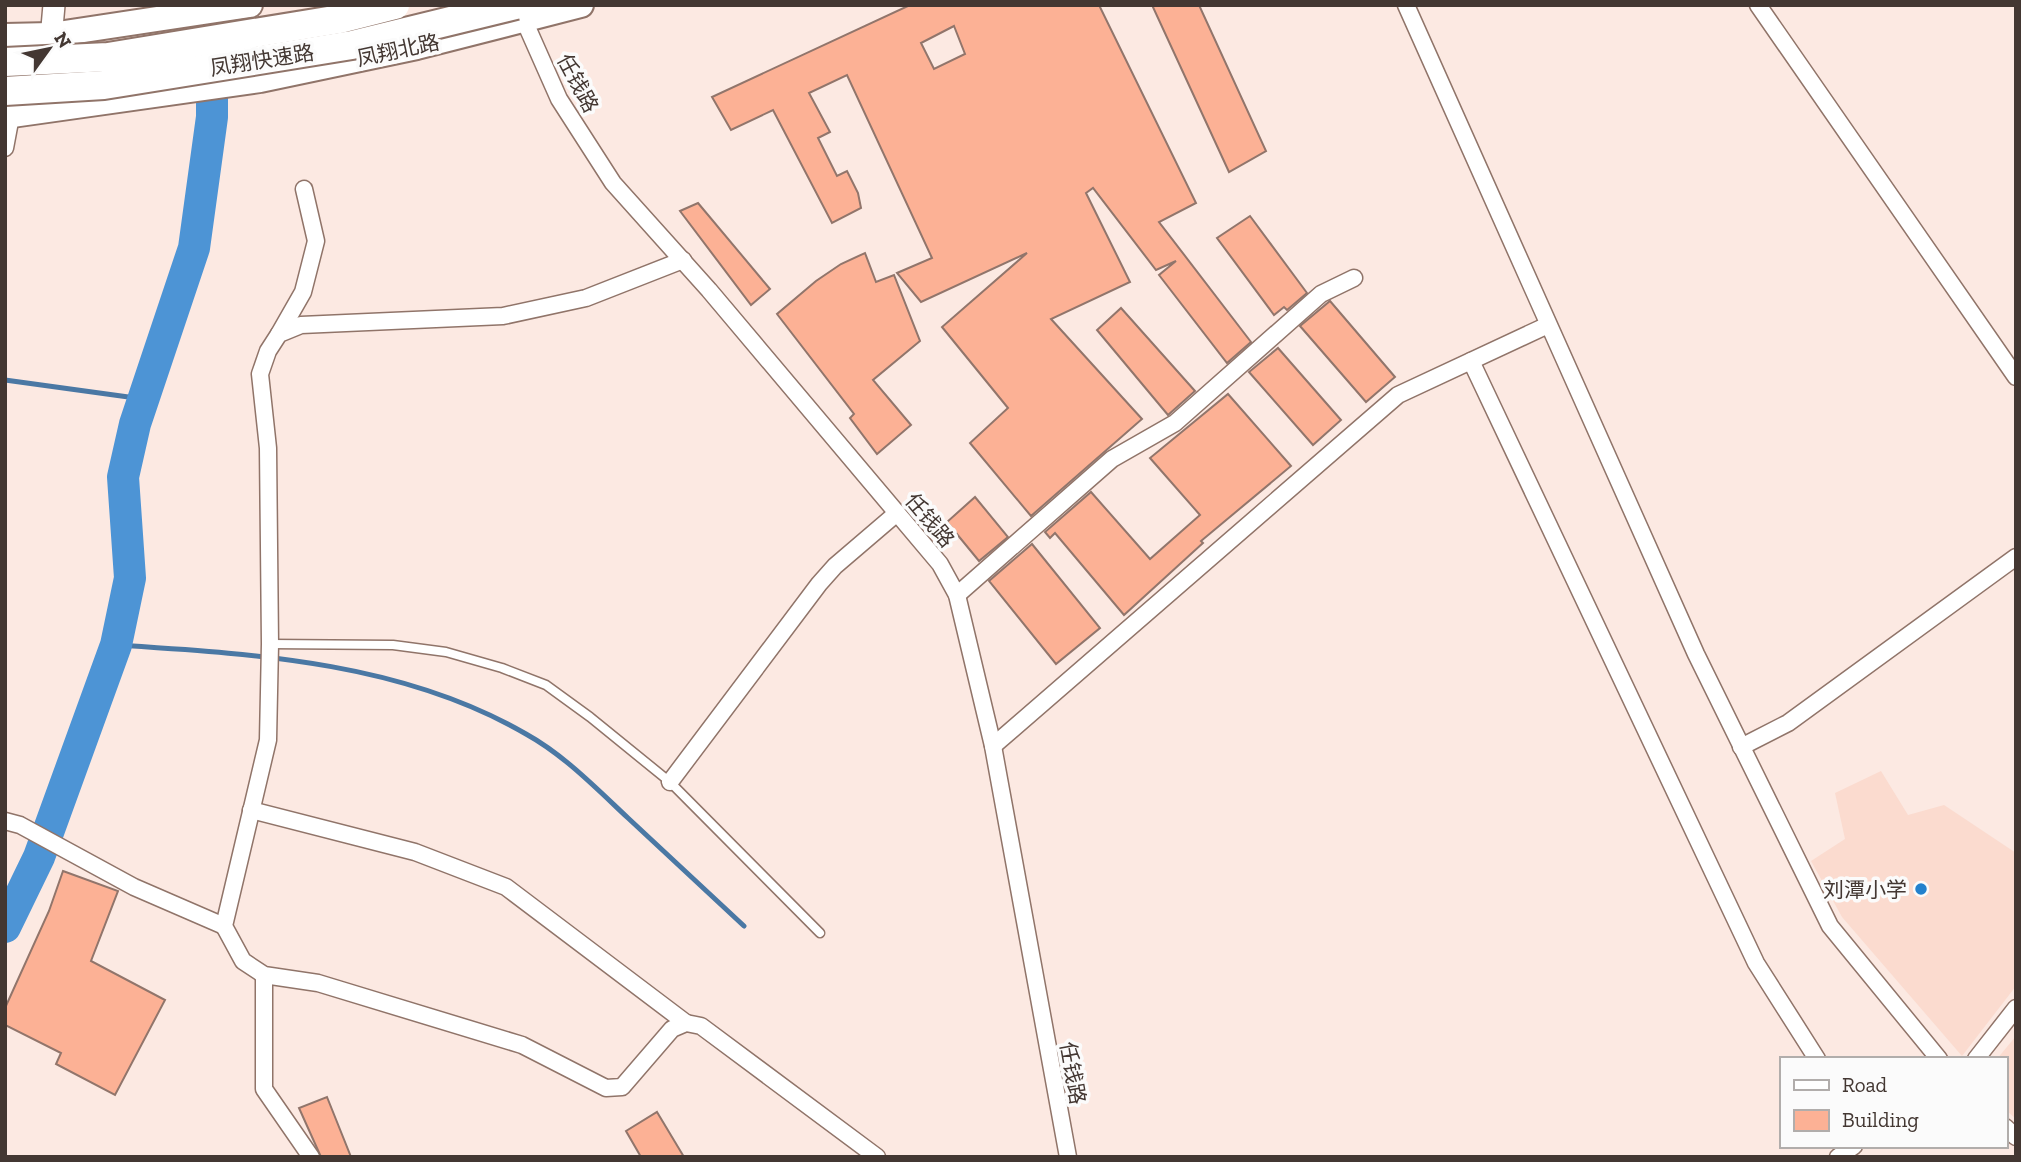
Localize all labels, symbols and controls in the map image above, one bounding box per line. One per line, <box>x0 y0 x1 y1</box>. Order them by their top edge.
north arrow <box>14 14 84 84</box>
text: N <box>49 28 76 52</box>
street label: 凤翔北路 <box>354 29 442 71</box>
street label: 凤翔快速路 <box>208 39 316 81</box>
street label: 任钱路 <box>552 49 604 117</box>
street label: 任钱路 <box>900 488 960 552</box>
place label: 刘潭小学 <box>1823 877 1907 902</box>
marker: 刘潭小学 <box>1913 881 1929 897</box>
street label: 任钱路 <box>1055 1040 1091 1106</box>
legend <box>1780 1057 2007 1148</box>
text: Road <box>1842 1072 1888 1097</box>
text: Building <box>1842 1107 1919 1132</box>

